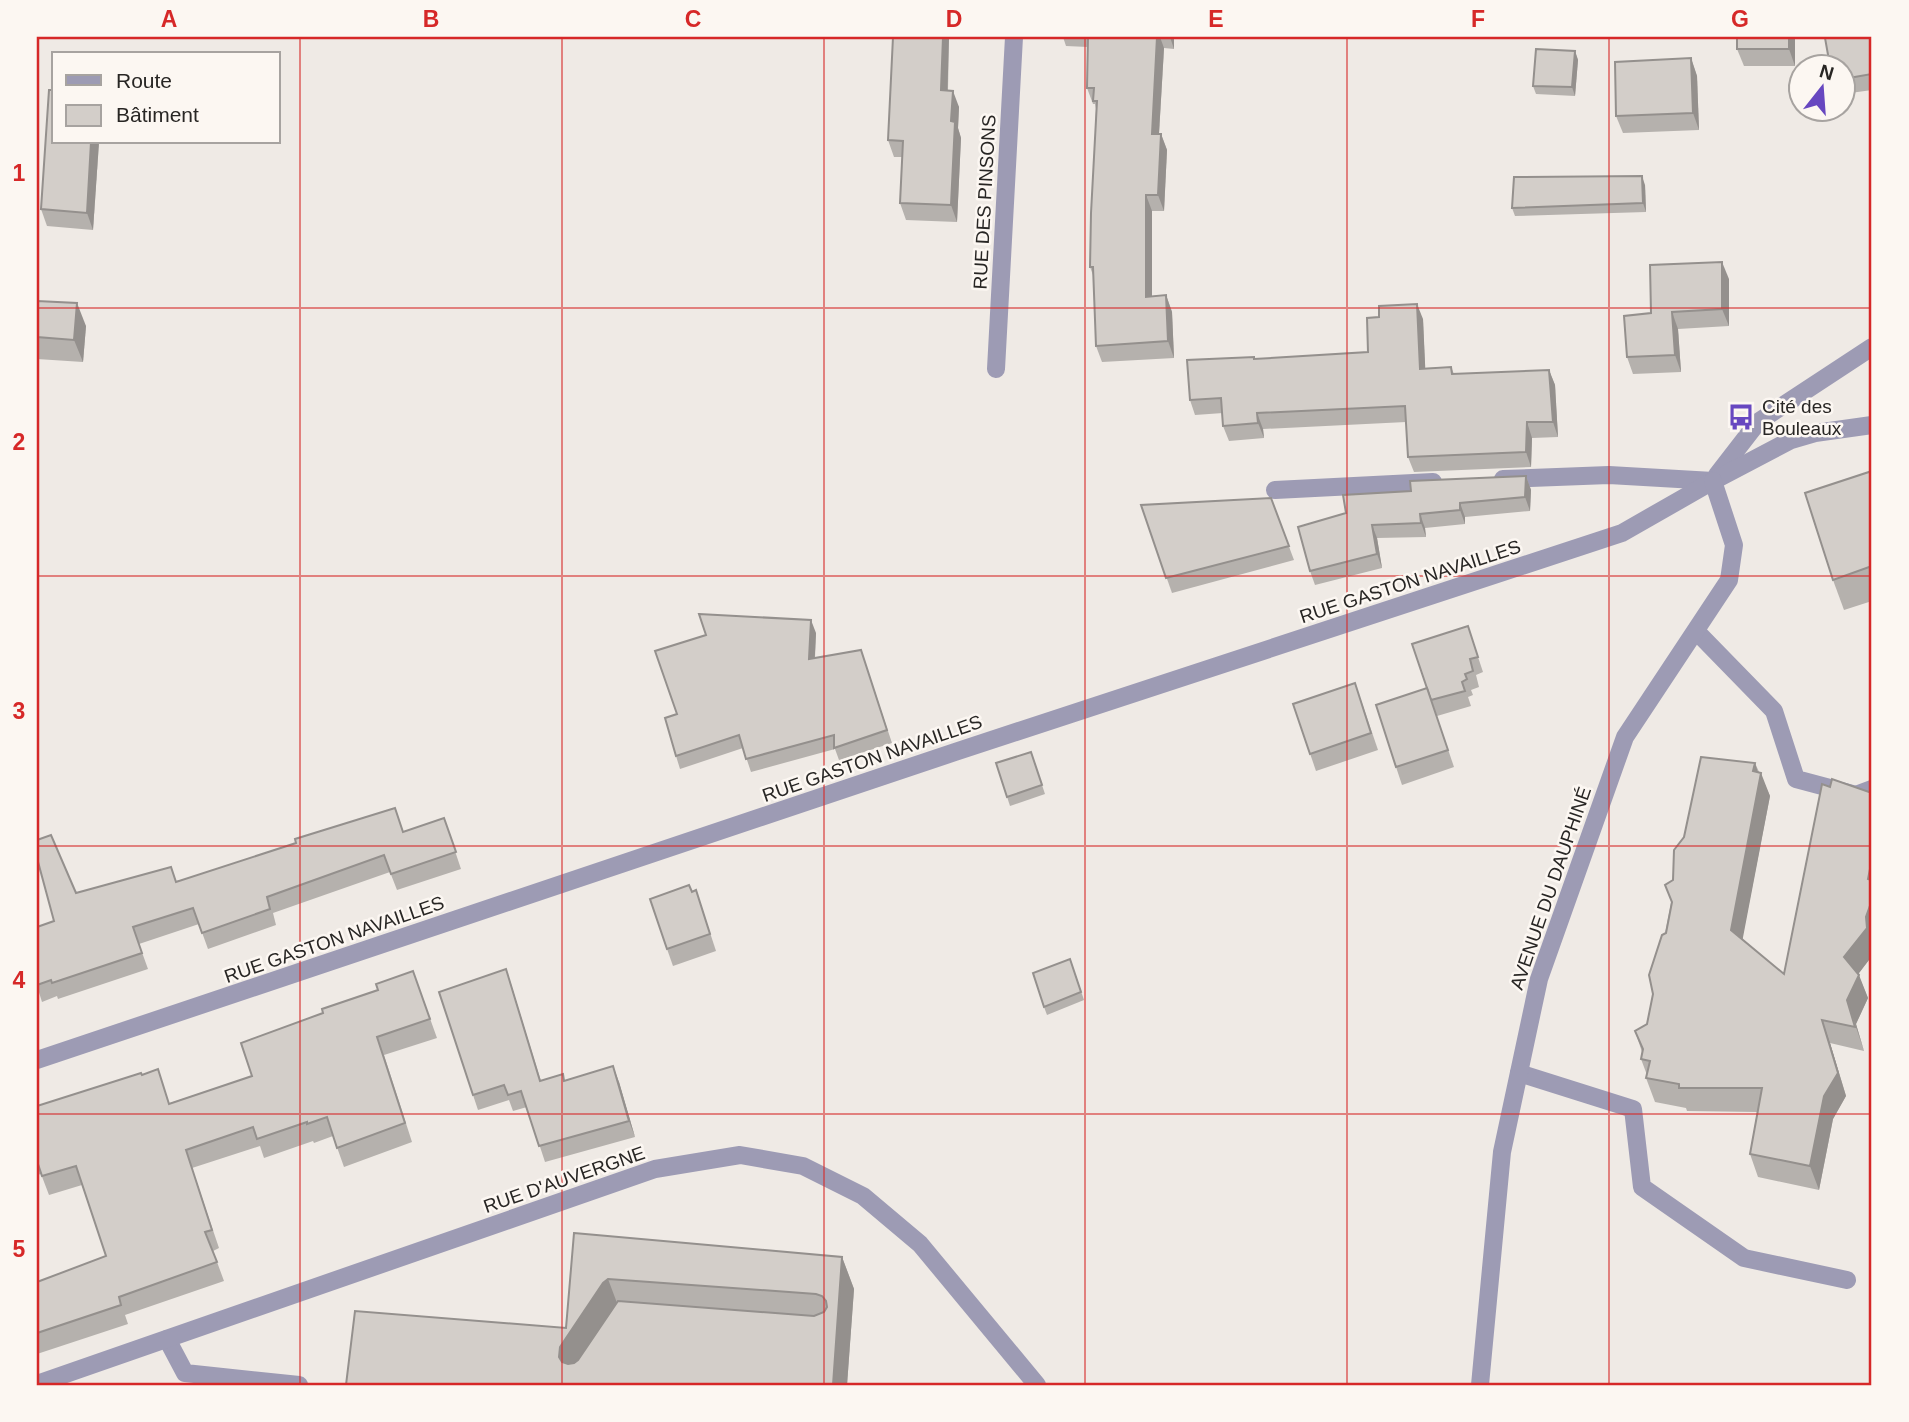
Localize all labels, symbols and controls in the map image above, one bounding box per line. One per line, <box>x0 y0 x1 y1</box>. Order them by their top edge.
text: A <box>161 6 177 32</box>
text: B <box>423 6 439 32</box>
text: C <box>685 6 701 32</box>
text: D <box>946 6 962 32</box>
text: E <box>1208 6 1224 32</box>
text: F <box>1471 6 1485 32</box>
text: G <box>1731 6 1749 32</box>
legend <box>52 52 280 144</box>
north arrow <box>1786 52 1856 122</box>
text: N <box>1817 60 1836 84</box>
text: Route <box>116 69 172 92</box>
text: Bâtiment <box>116 103 199 126</box>
street label: RUE DES PINSONS <box>969 114 1000 290</box>
text: 1 <box>13 160 26 186</box>
place label: Cité des Bouleaux <box>1762 396 1842 439</box>
bus stop icon: Cité des Bouleaux <box>1726 402 1756 432</box>
text: 2 <box>13 429 25 455</box>
street label: RUE GASTON NAVAILLES <box>1297 536 1523 627</box>
text: 3 <box>13 698 25 724</box>
street label: RUE GASTON NAVAILLES <box>759 711 985 806</box>
street label: AVENUE DU DAUPHINÉ <box>1506 784 1595 992</box>
street label: RUE GASTON NAVAILLES <box>221 892 447 987</box>
text: 4 <box>13 967 26 993</box>
street label: RUE D'AUVERGNE <box>481 1142 648 1217</box>
text: 5 <box>13 1236 26 1262</box>

